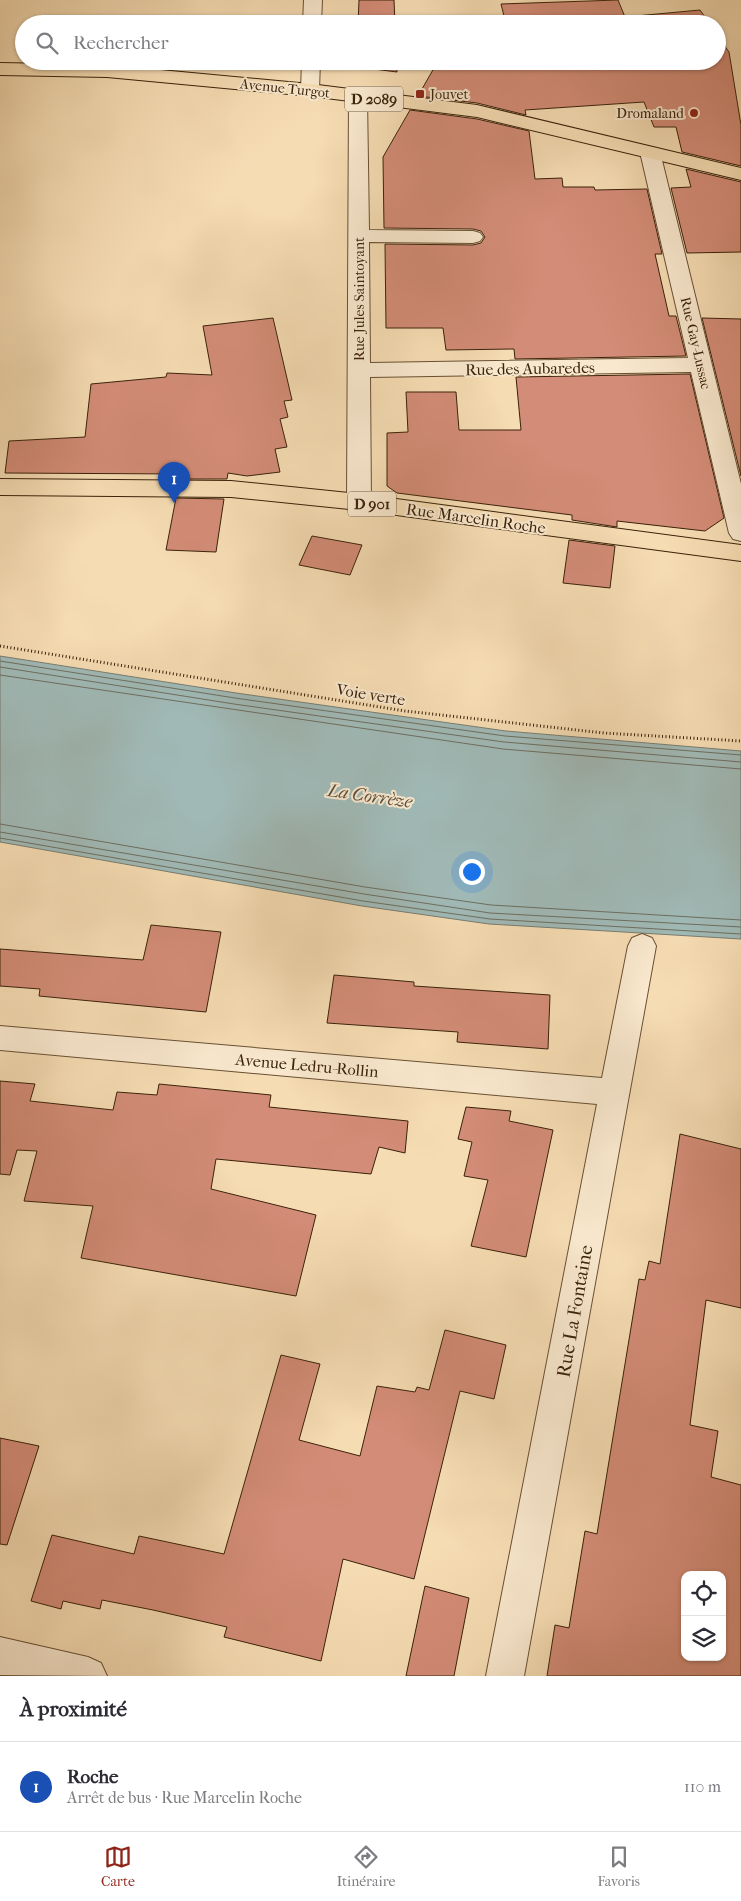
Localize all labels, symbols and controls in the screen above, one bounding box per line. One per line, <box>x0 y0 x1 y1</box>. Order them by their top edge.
search box <box>15 15 726 70</box>
icon: search <box>33 29 61 57</box>
text: Rechercher <box>73 32 169 54</box>
street label: Avenue Turgot <box>238 75 331 102</box>
road number: D 2089 <box>345 86 403 112</box>
place label: Jouvet <box>429 86 468 103</box>
marker: Jouvet <box>414 88 426 100</box>
place label: Dromaland <box>616 105 684 122</box>
marker: Dromaland <box>688 107 700 119</box>
street label: Rue Jules Saintoyant <box>351 237 368 361</box>
street label: Rue Gay-Lussac <box>677 295 714 391</box>
street label: Rue des Aubaredes <box>465 358 595 379</box>
pin: 1 <box>158 462 190 503</box>
road number: D 901 <box>348 492 396 516</box>
street label: Rue Marcelin Roche <box>405 499 547 538</box>
street label: Voie verte <box>334 680 407 709</box>
water label: La Corrèze <box>324 780 414 813</box>
your location <box>459 859 485 885</box>
street label: Avenue Ledru-Rollin <box>234 1050 380 1081</box>
street label: Rue La Fontaine <box>553 1243 597 1379</box>
map controls <box>681 1571 726 1661</box>
button: locate <box>681 1571 726 1616</box>
button: layers <box>681 1616 726 1661</box>
text: À proximité <box>20 1697 127 1721</box>
text: Roche <box>67 1766 118 1788</box>
text: 1 <box>33 1777 39 1796</box>
text: 110 m <box>684 1777 721 1796</box>
text: Arrêt de bus · Rue Marcelin Roche <box>67 1788 302 1807</box>
tab: Carte <box>101 1843 135 1890</box>
tab: Itinéraire <box>337 1843 395 1890</box>
tab: Favoris <box>597 1843 640 1890</box>

